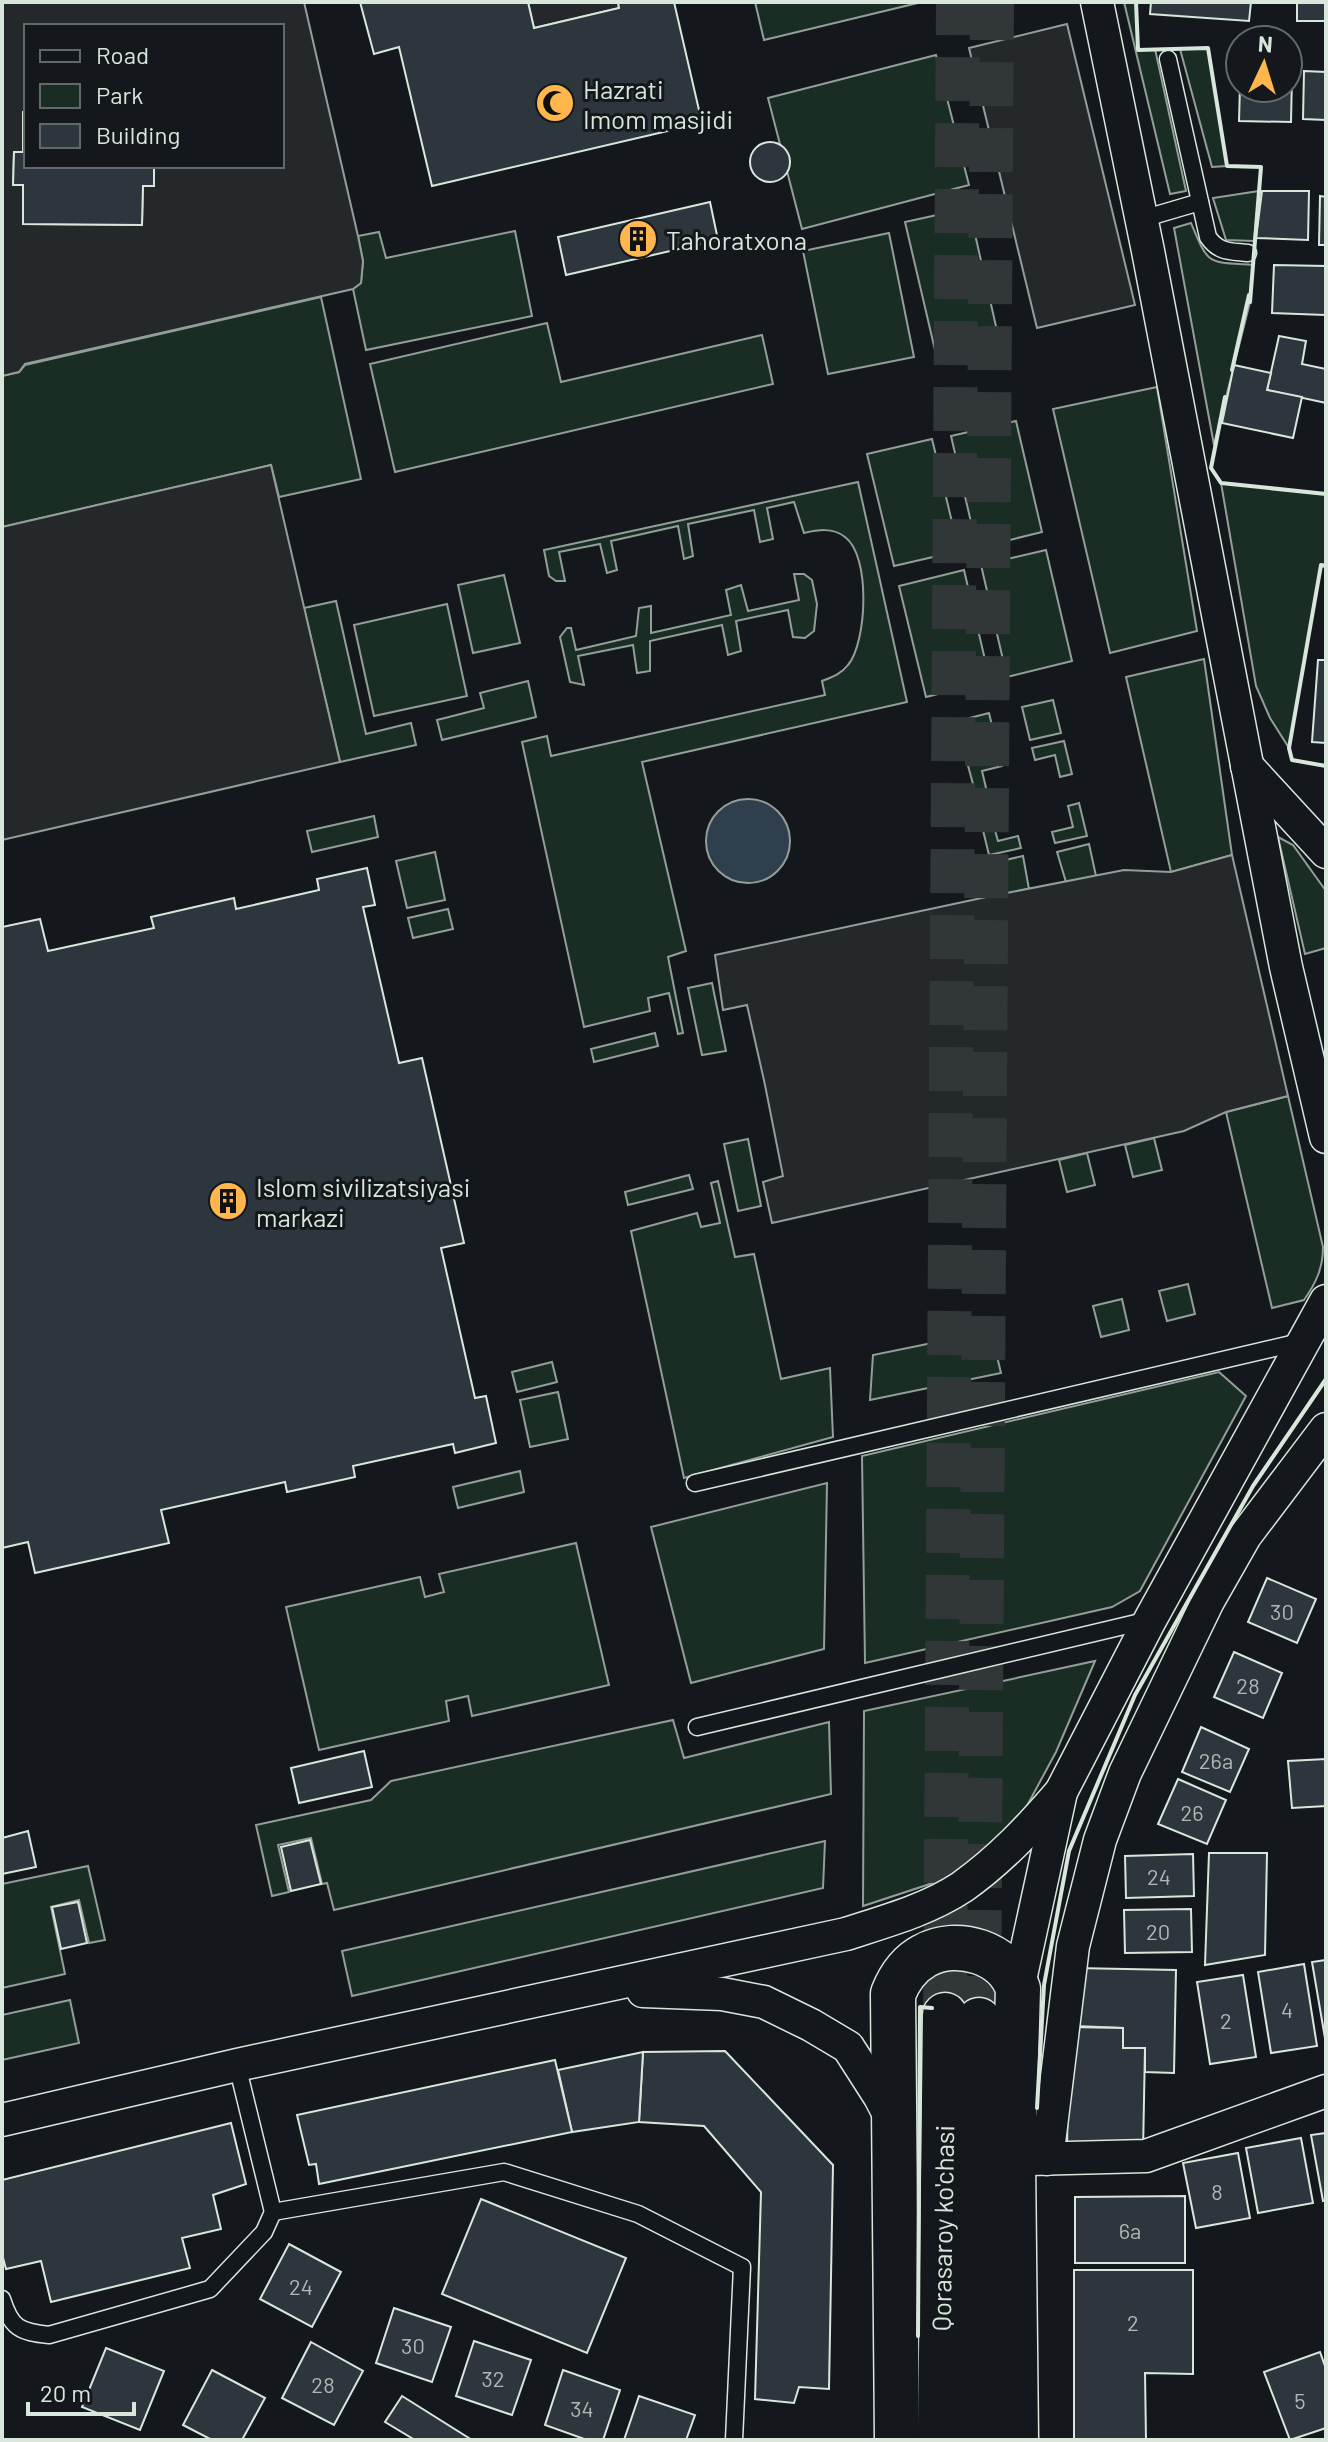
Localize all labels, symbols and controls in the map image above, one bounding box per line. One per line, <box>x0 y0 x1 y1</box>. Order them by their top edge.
legend <box>24 24 284 168</box>
north arrow <box>1224 24 1304 104</box>
text: N <box>1257 30 1274 57</box>
text: Road <box>96 40 149 69</box>
place label: Hazrati Imom masjidi <box>583 73 733 134</box>
text: Park <box>96 80 143 109</box>
mosque icon: Hazrati Imom masjidi <box>534 82 576 124</box>
text: Building <box>96 120 180 149</box>
building icon: Tahoratxona <box>617 218 659 260</box>
place label: Tahoratxona <box>666 224 807 255</box>
place label: Islom sivilizatsiyasi markazi <box>256 1171 470 1232</box>
building icon: Islom sivilizatsiyasi markazi <box>207 1180 249 1222</box>
house number: 30 <box>1270 1598 1294 1624</box>
house number: 28 <box>1236 1672 1260 1698</box>
house number: 26a <box>1199 1747 1233 1773</box>
house number: 26 <box>1180 1799 1204 1825</box>
house number: 24 <box>1147 1863 1171 1889</box>
house number: 20 <box>1146 1918 1170 1944</box>
house number: 4 <box>1281 1996 1293 2022</box>
house number: 2 <box>1220 2007 1232 2033</box>
street label: Qorasaroy ko'chasi <box>925 2125 959 2331</box>
house number: 8 <box>1211 2178 1223 2204</box>
house number: 6a <box>1119 2217 1141 2243</box>
house number: 24 <box>289 2273 313 2299</box>
house number: 2 <box>1127 2309 1139 2335</box>
house number: 30 <box>401 2332 425 2358</box>
house number: 32 <box>481 2365 505 2391</box>
scale bar <box>28 2366 134 2416</box>
house number: 28 <box>311 2371 335 2397</box>
text: 20 m <box>40 2378 91 2407</box>
house number: 5 <box>1294 2387 1306 2413</box>
house number: 34 <box>570 2395 594 2421</box>

